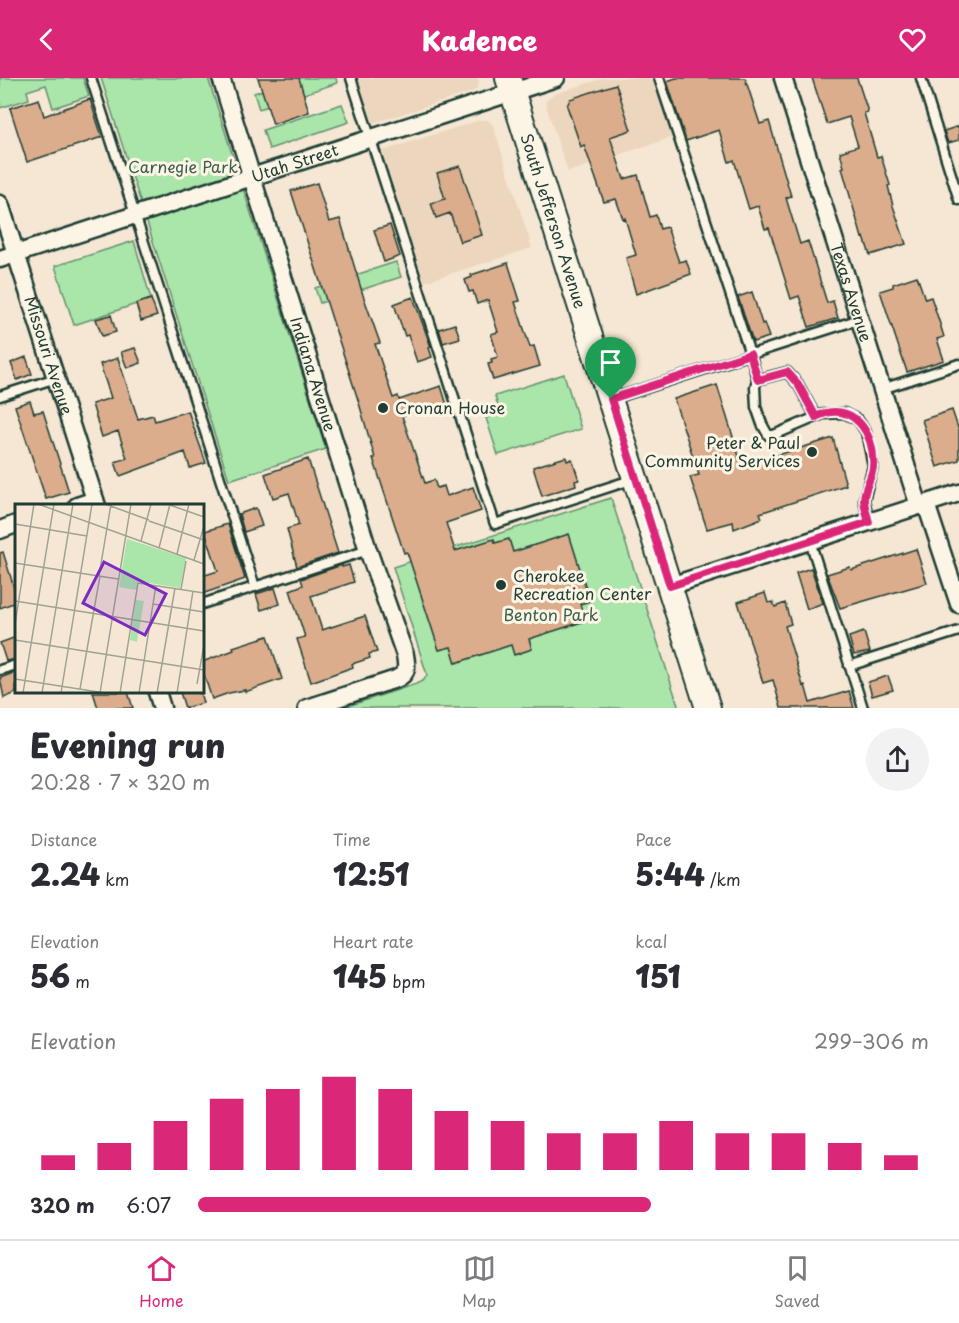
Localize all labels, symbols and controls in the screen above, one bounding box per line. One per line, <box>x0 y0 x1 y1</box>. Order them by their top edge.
text: Kadence <box>422 19 537 60</box>
icon: back <box>30 23 63 56</box>
icon: heart <box>896 23 929 56</box>
street label: South Jefferson Avenue <box>515 130 593 311</box>
street label: Utah Street <box>248 137 342 187</box>
park label: Carnegie Park <box>128 154 238 178</box>
street label: Texas Avenue <box>825 240 879 345</box>
street label: Missouri Avenue <box>19 293 80 418</box>
street label: Indiana Avenue <box>285 313 343 434</box>
pin <box>585 337 636 399</box>
icon: arrive <box>594 346 627 379</box>
place label: Cronan House <box>395 395 505 419</box>
marker: Cronan House <box>376 401 390 415</box>
place label: Peter & Paul Community Services <box>645 430 800 472</box>
marker: Peter & Paul Community Services <box>805 445 819 459</box>
inset map <box>15 504 204 693</box>
place label: Cherokee Recreation Center <box>513 563 652 605</box>
marker: Cherokee Recreation Center <box>494 578 508 592</box>
park label: Benton Park <box>503 602 599 626</box>
text: Evening run <box>30 719 225 769</box>
button: share <box>866 728 929 791</box>
text: 20:28 · 7 × 320 m <box>30 767 210 797</box>
text: Distance <box>30 827 97 851</box>
text: Time <box>333 827 370 851</box>
text: Pace <box>635 827 671 851</box>
text: 2.24 <box>30 851 100 896</box>
text: 12:51 <box>333 851 409 896</box>
text: 5:44 <box>635 851 705 896</box>
text: km <box>100 867 129 891</box>
text: /km <box>705 867 741 891</box>
text: Elevation <box>30 929 99 953</box>
text: Heart rate <box>333 929 413 953</box>
text: kcal <box>635 929 667 953</box>
text: 56 <box>30 953 70 998</box>
text: 145 <box>333 953 387 998</box>
text: 151 <box>635 953 680 998</box>
text: m <box>70 969 90 993</box>
text: bpm <box>387 969 426 993</box>
text: Elevation <box>30 1026 116 1056</box>
text: 299–306 m <box>814 1026 929 1056</box>
text: 320 m <box>30 1190 95 1220</box>
text: 6:07 <box>126 1190 171 1220</box>
tab: Home <box>139 1252 184 1312</box>
tab: Map <box>462 1252 496 1312</box>
tab: Saved <box>774 1252 820 1312</box>

